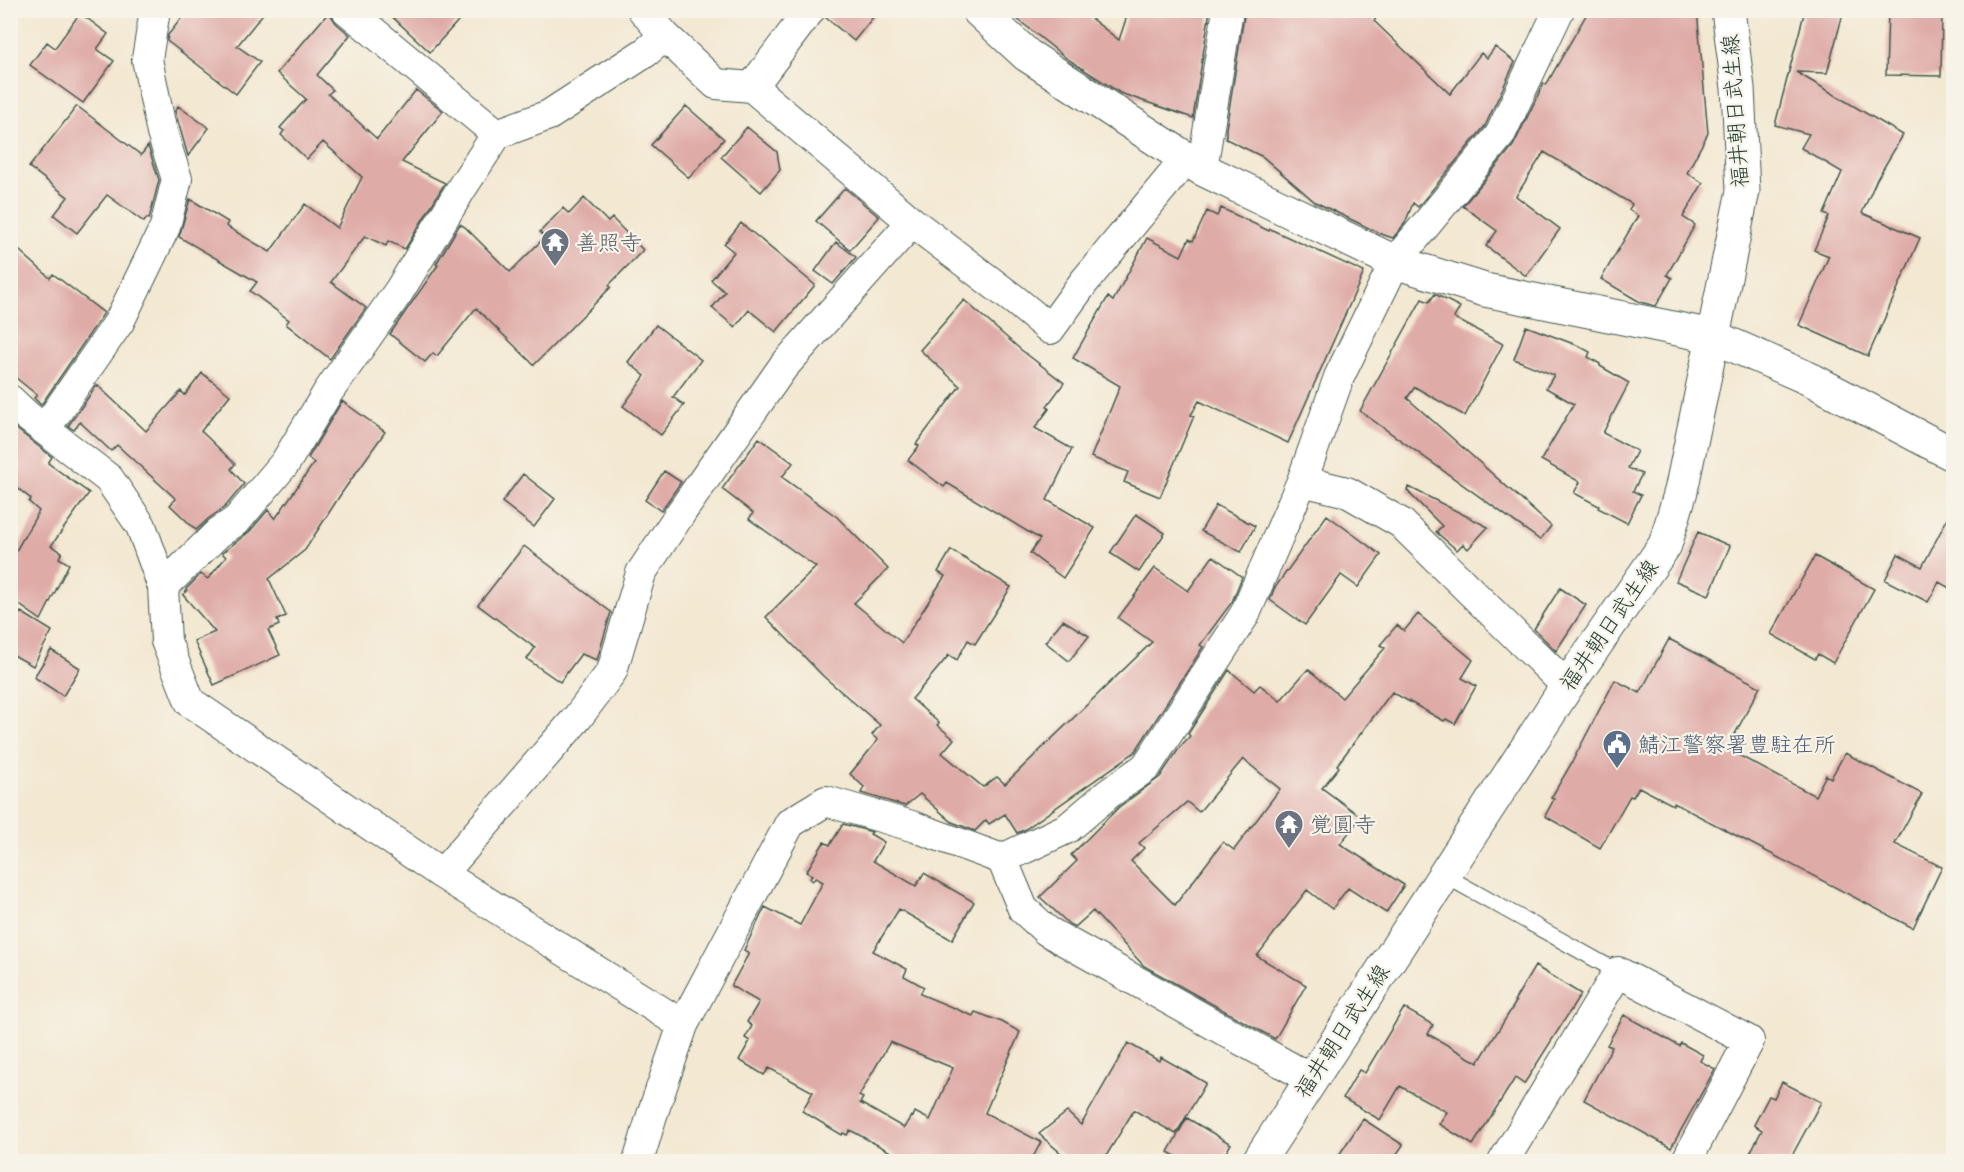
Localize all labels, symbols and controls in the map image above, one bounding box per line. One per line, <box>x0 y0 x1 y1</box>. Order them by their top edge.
street label: 福井朝日武生線 <box>1716 33 1754 189</box>
temple icon: 善照寺 <box>539 226 571 268</box>
place label: 善照寺 <box>576 229 642 256</box>
street label: 福井朝日武生線 <box>1554 554 1664 696</box>
public building icon: 鯖江警察署豊駐在所 <box>1601 728 1633 770</box>
place label: 鯖江警察署豊駐在所 <box>1638 731 1836 758</box>
temple icon: 覚圓寺 <box>1273 808 1305 850</box>
place label: 覚圓寺 <box>1310 811 1376 838</box>
street label: 福井朝日武生線 <box>1289 959 1395 1103</box>

